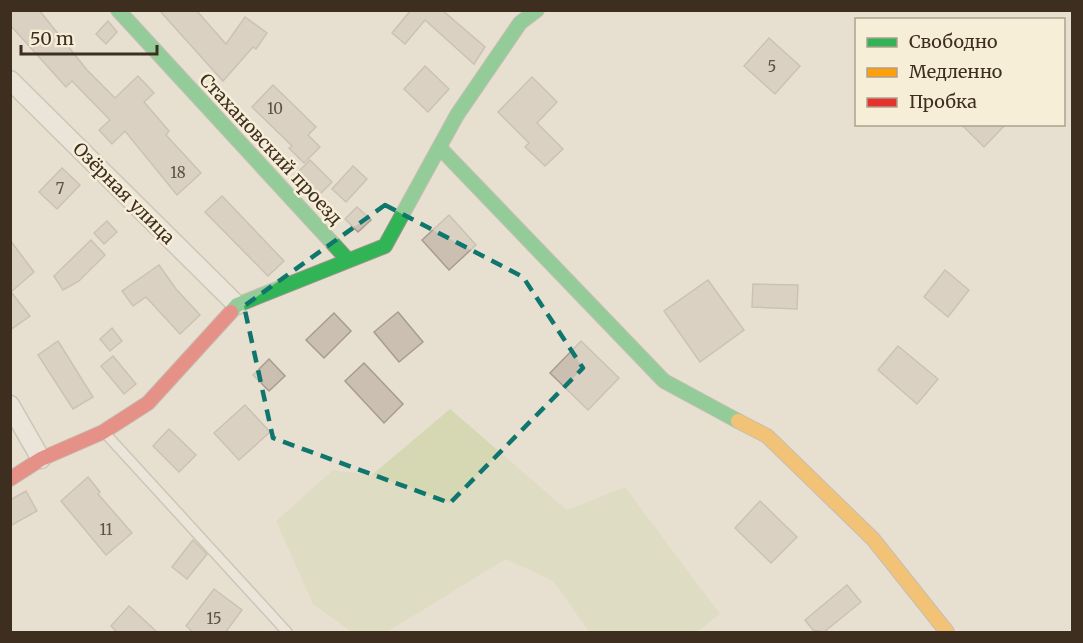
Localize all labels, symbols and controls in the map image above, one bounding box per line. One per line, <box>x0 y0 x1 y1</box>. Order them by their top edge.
scale bar <box>21 18 158 56</box>
legend <box>855 18 1065 126</box>
text: 50 m <box>30 27 74 50</box>
text: Свободно <box>909 30 997 53</box>
house number: 5 <box>768 57 776 76</box>
text: Медленно <box>909 60 1002 83</box>
street label: Стахановский проезд <box>195 68 347 230</box>
text: Пробка <box>909 90 977 113</box>
house number: 10 <box>267 99 283 118</box>
street label: Озёрная улица <box>68 137 180 249</box>
house number: 18 <box>170 163 186 182</box>
house number: 7 <box>56 179 65 198</box>
house number: 11 <box>99 520 113 539</box>
house number: 15 <box>206 609 222 628</box>

